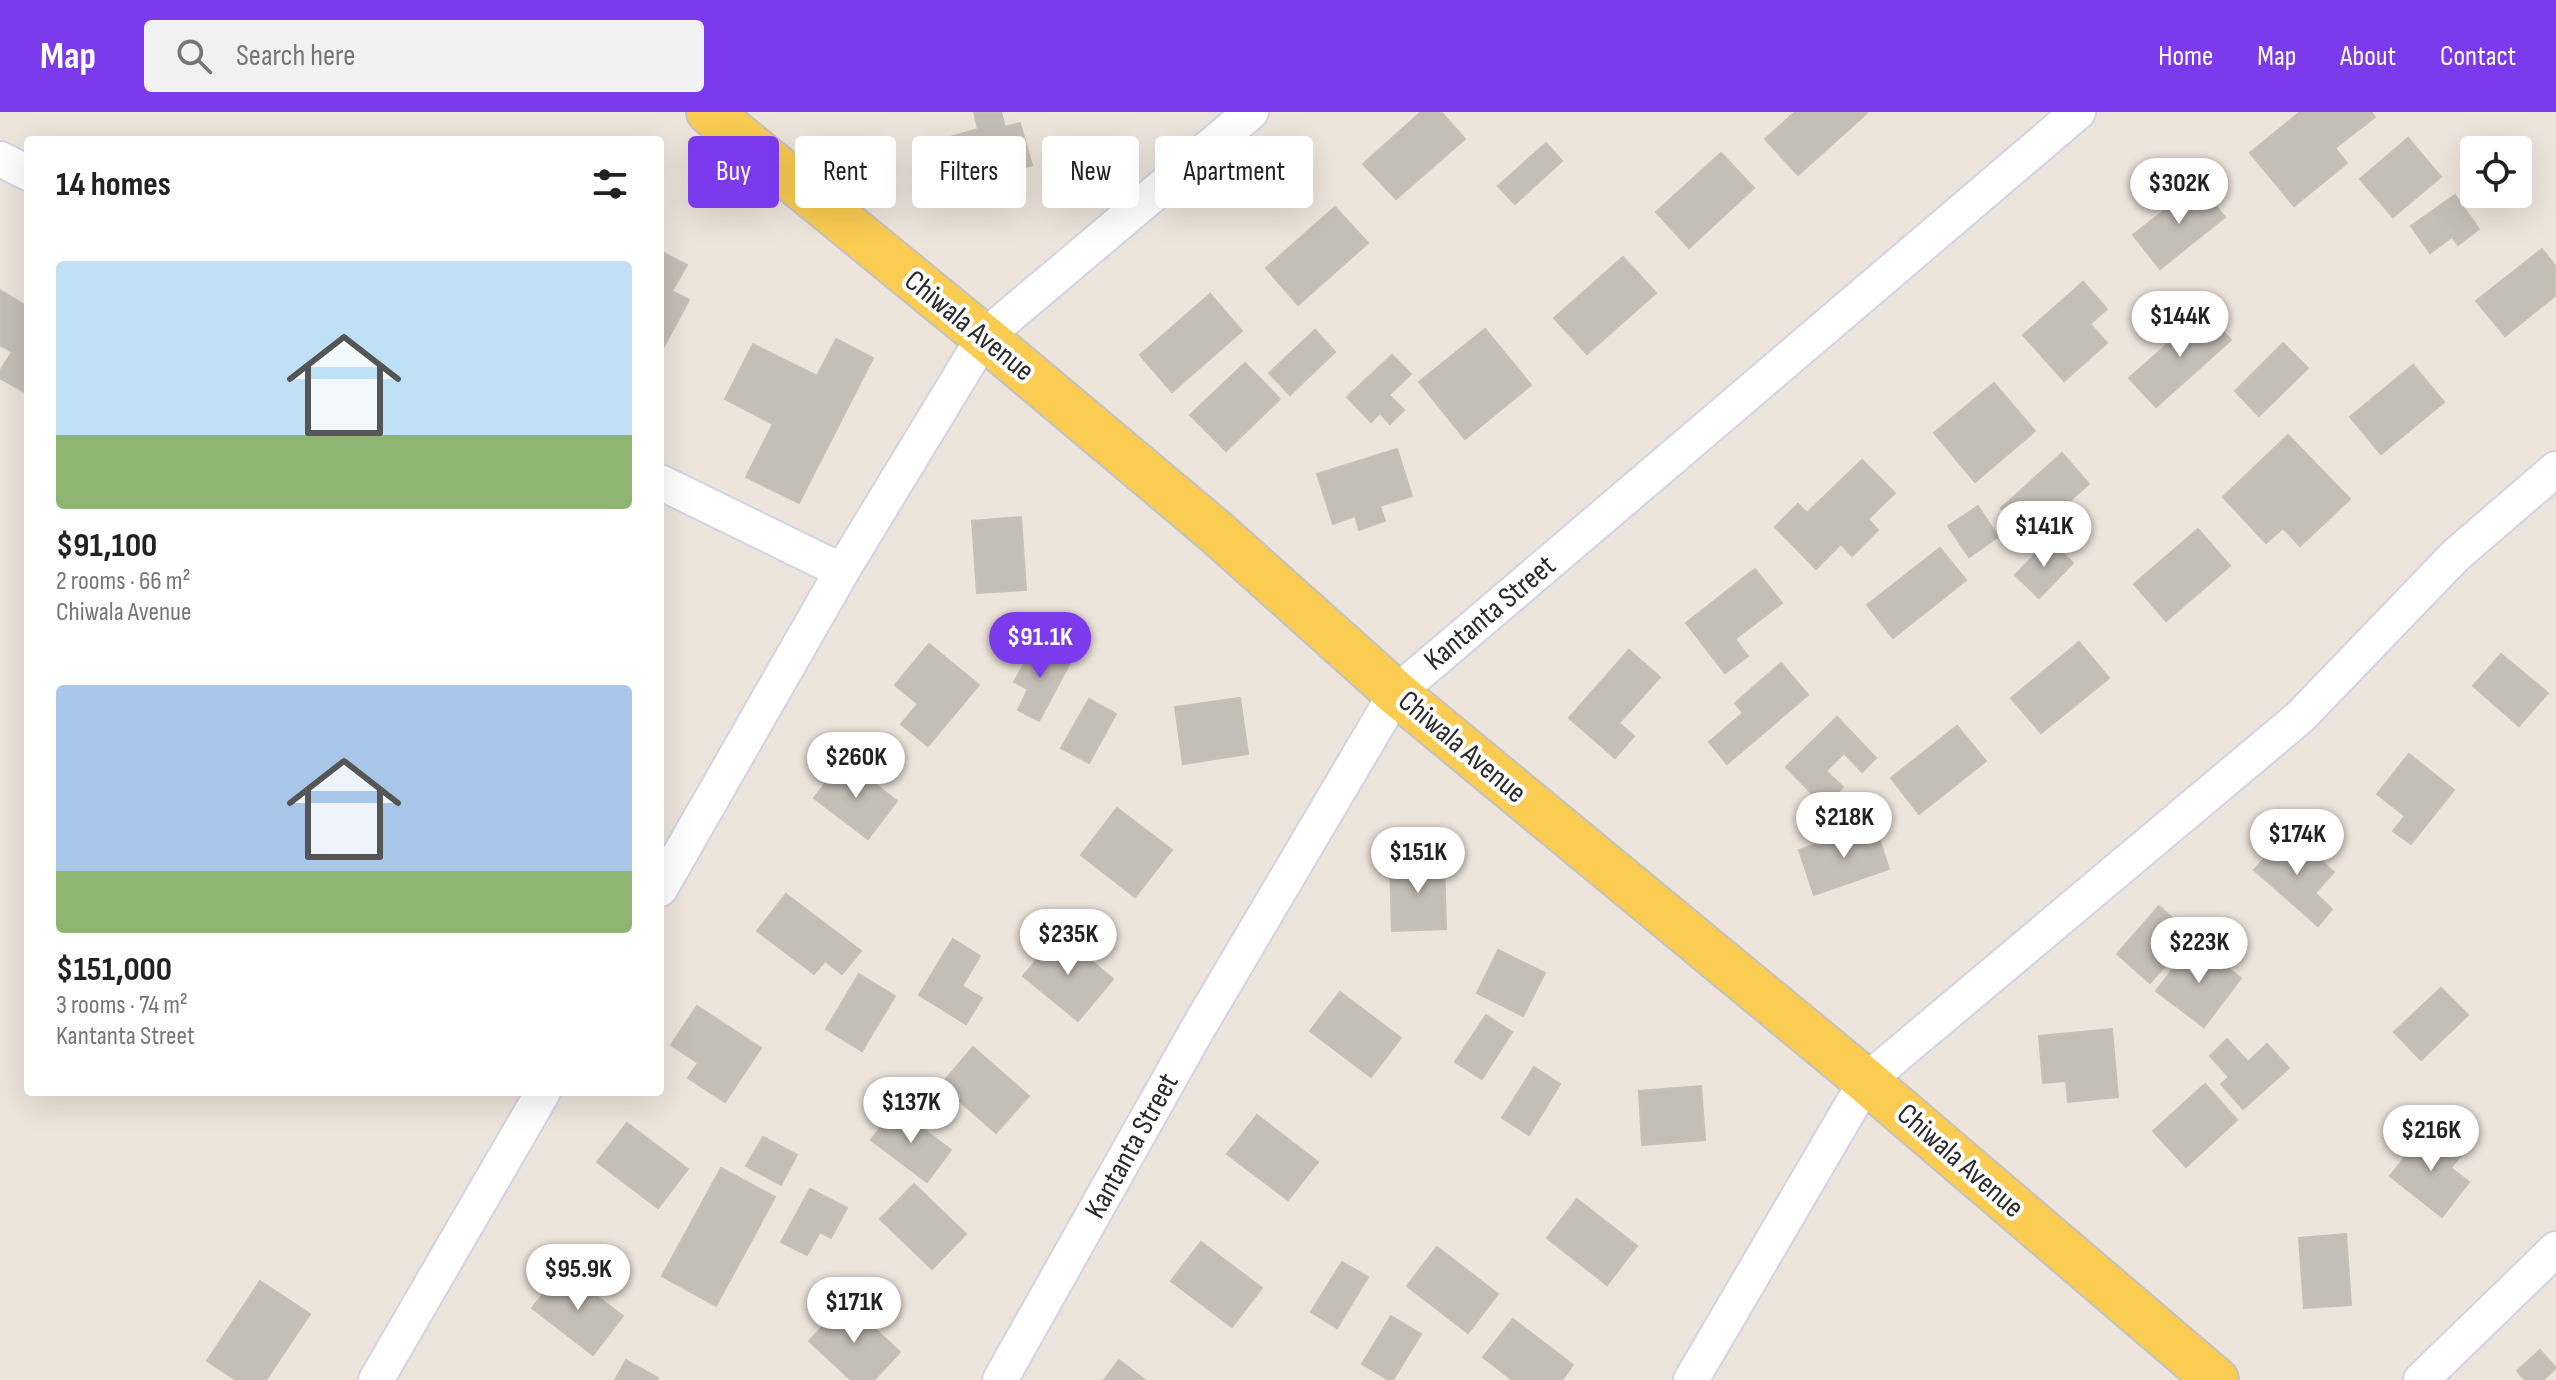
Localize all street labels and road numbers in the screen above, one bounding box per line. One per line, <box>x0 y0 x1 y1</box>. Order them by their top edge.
street label: Chiwala Avenue <box>897 263 1041 389</box>
street label: Kantanta Street <box>1417 548 1563 678</box>
street label: Chiwala Avenue <box>1391 683 1533 811</box>
street label: Kantanta Street <box>1077 1067 1187 1225</box>
street label: Chiwala Avenue <box>1889 1096 2031 1226</box>

